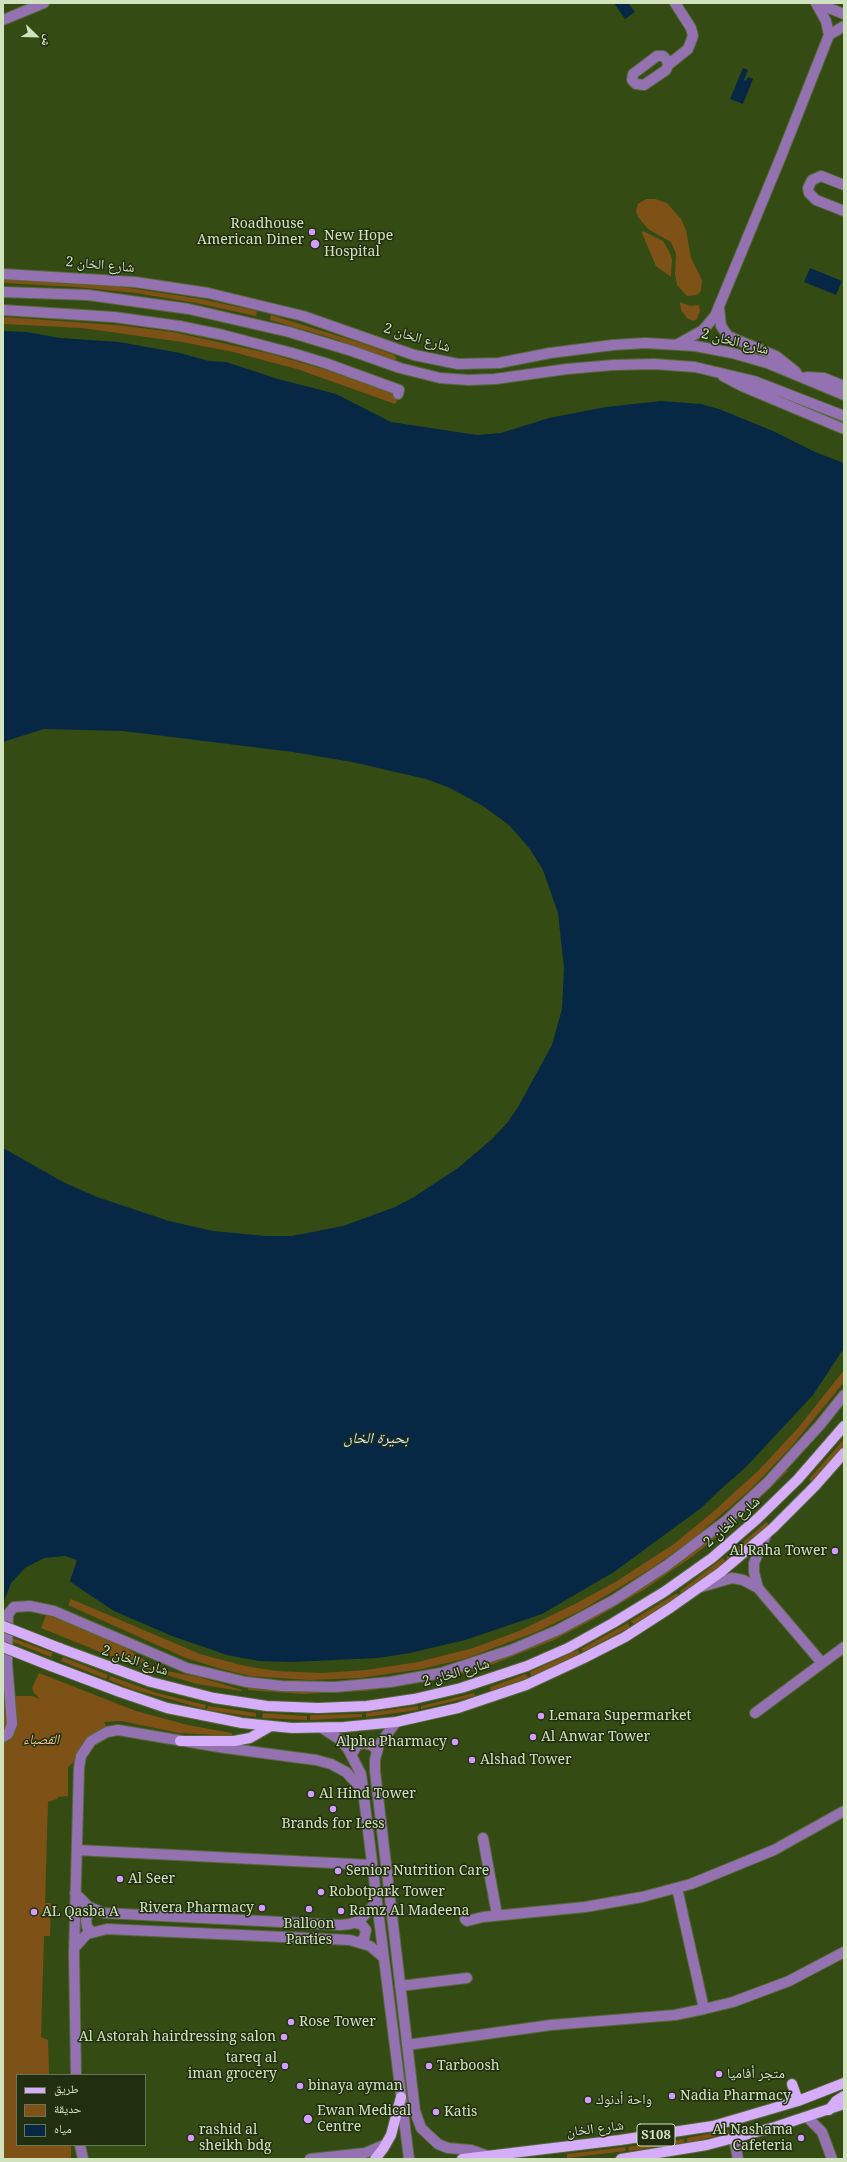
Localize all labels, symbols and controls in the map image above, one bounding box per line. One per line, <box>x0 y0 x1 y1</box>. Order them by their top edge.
north arrow <box>16 16 56 56</box>
text: ش <box>38 33 57 49</box>
place label: Roadhouse American Diner <box>197 216 304 248</box>
marker: Roadhouse American Diner <box>307 227 317 237</box>
place label: New Hope Hospital <box>324 228 393 260</box>
marker: New Hope Hospital <box>309 238 321 250</box>
street label: شارع الخان 2 <box>65 254 135 276</box>
street label: شارع الخان 2 <box>382 320 452 356</box>
street label: شارع الخان 2 <box>699 325 771 359</box>
water label: بحيرة الخان <box>344 1430 408 1448</box>
street label: شارع الخان 2 <box>700 1493 764 1551</box>
place label: Al Raha Tower <box>730 1543 827 1559</box>
marker: Al Raha Tower <box>830 1546 840 1556</box>
street label: شارع الخان 2 <box>100 1642 170 1680</box>
street label: شارع الخان 2 <box>420 1655 492 1691</box>
place label: Lemara Supermarket <box>549 1708 691 1724</box>
marker: Lemara Supermarket <box>536 1711 546 1721</box>
place label: Al Anwar Tower <box>541 1729 650 1745</box>
park label: القصباء <box>23 1732 59 1748</box>
marker: Al Anwar Tower <box>528 1732 538 1742</box>
place label: Alpha Pharmacy <box>336 1734 447 1750</box>
marker: Alpha Pharmacy <box>450 1737 460 1747</box>
place label: Alshad Tower <box>480 1752 572 1768</box>
marker: Alshad Tower <box>467 1755 477 1765</box>
place label: Al Hind Tower <box>319 1786 416 1802</box>
marker: Al Hind Tower <box>306 1789 316 1799</box>
marker: Brands for Less <box>328 1804 338 1814</box>
place label: Brands for Less <box>281 1816 385 1832</box>
place label: Senior Nutrition Care <box>346 1863 489 1879</box>
marker: Senior Nutrition Care <box>333 1866 343 1876</box>
place label: Al Seer <box>128 1871 175 1887</box>
marker: Al Seer <box>115 1874 125 1884</box>
place label: Robotpark Tower <box>329 1884 445 1900</box>
marker: Robotpark Tower <box>316 1887 326 1897</box>
place label: Rivera Pharmacy <box>139 1900 254 1916</box>
marker: Rivera Pharmacy <box>257 1903 267 1913</box>
place label: Ramz Al Madeena <box>349 1903 469 1919</box>
place label: AL Qasba A <box>42 1904 119 1920</box>
marker: Balloon Parties <box>304 1904 314 1914</box>
marker: Ramz Al Madeena <box>336 1906 346 1916</box>
marker: AL Qasba A <box>29 1907 39 1917</box>
place label: Balloon Parties <box>284 1916 334 1948</box>
place label: Rose Tower <box>299 2014 376 2030</box>
marker: Rose Tower <box>286 2017 296 2027</box>
place label: Al Astorah hairdressing salon <box>79 2029 276 2045</box>
marker: Al Astorah hairdressing salon <box>279 2032 289 2042</box>
place label: tareq al iman grocery <box>188 2050 277 2082</box>
place label: Tarboosh <box>437 2058 500 2074</box>
marker: tareq al iman grocery <box>280 2061 290 2071</box>
marker: Tarboosh <box>424 2061 434 2071</box>
place label: متجر أفاميا <box>727 2066 785 2082</box>
marker: متجر أفاميا <box>714 2069 724 2079</box>
legend <box>16 2074 146 2146</box>
place label: binaya ayman <box>308 2078 403 2094</box>
text: طريق <box>54 2080 79 2097</box>
marker: binaya ayman <box>295 2081 305 2091</box>
place label: Nadia Pharmacy <box>680 2088 791 2104</box>
marker: Nadia Pharmacy <box>667 2091 677 2101</box>
place label: واحة أدنوك <box>596 2092 652 2108</box>
marker: واحة أدنوك <box>583 2095 593 2105</box>
text: حديقة <box>54 2100 82 2117</box>
place label: Ewan Medical Centre <box>317 2103 411 2136</box>
place label: Katis <box>444 2104 477 2120</box>
marker: Katis <box>431 2107 441 2117</box>
marker: Ewan Medical Centre <box>302 2113 314 2125</box>
street label: شارع الخان <box>565 2117 625 2141</box>
text: مياه <box>54 2120 72 2137</box>
place label: rashid al sheikh bdg <box>199 2122 272 2154</box>
place label: Al Nashama Cafeteria <box>712 2122 793 2154</box>
road number: S108 <box>637 2124 675 2146</box>
marker: rashid al sheikh bdg <box>186 2133 196 2143</box>
marker: Al Nashama Cafeteria <box>796 2133 806 2143</box>

